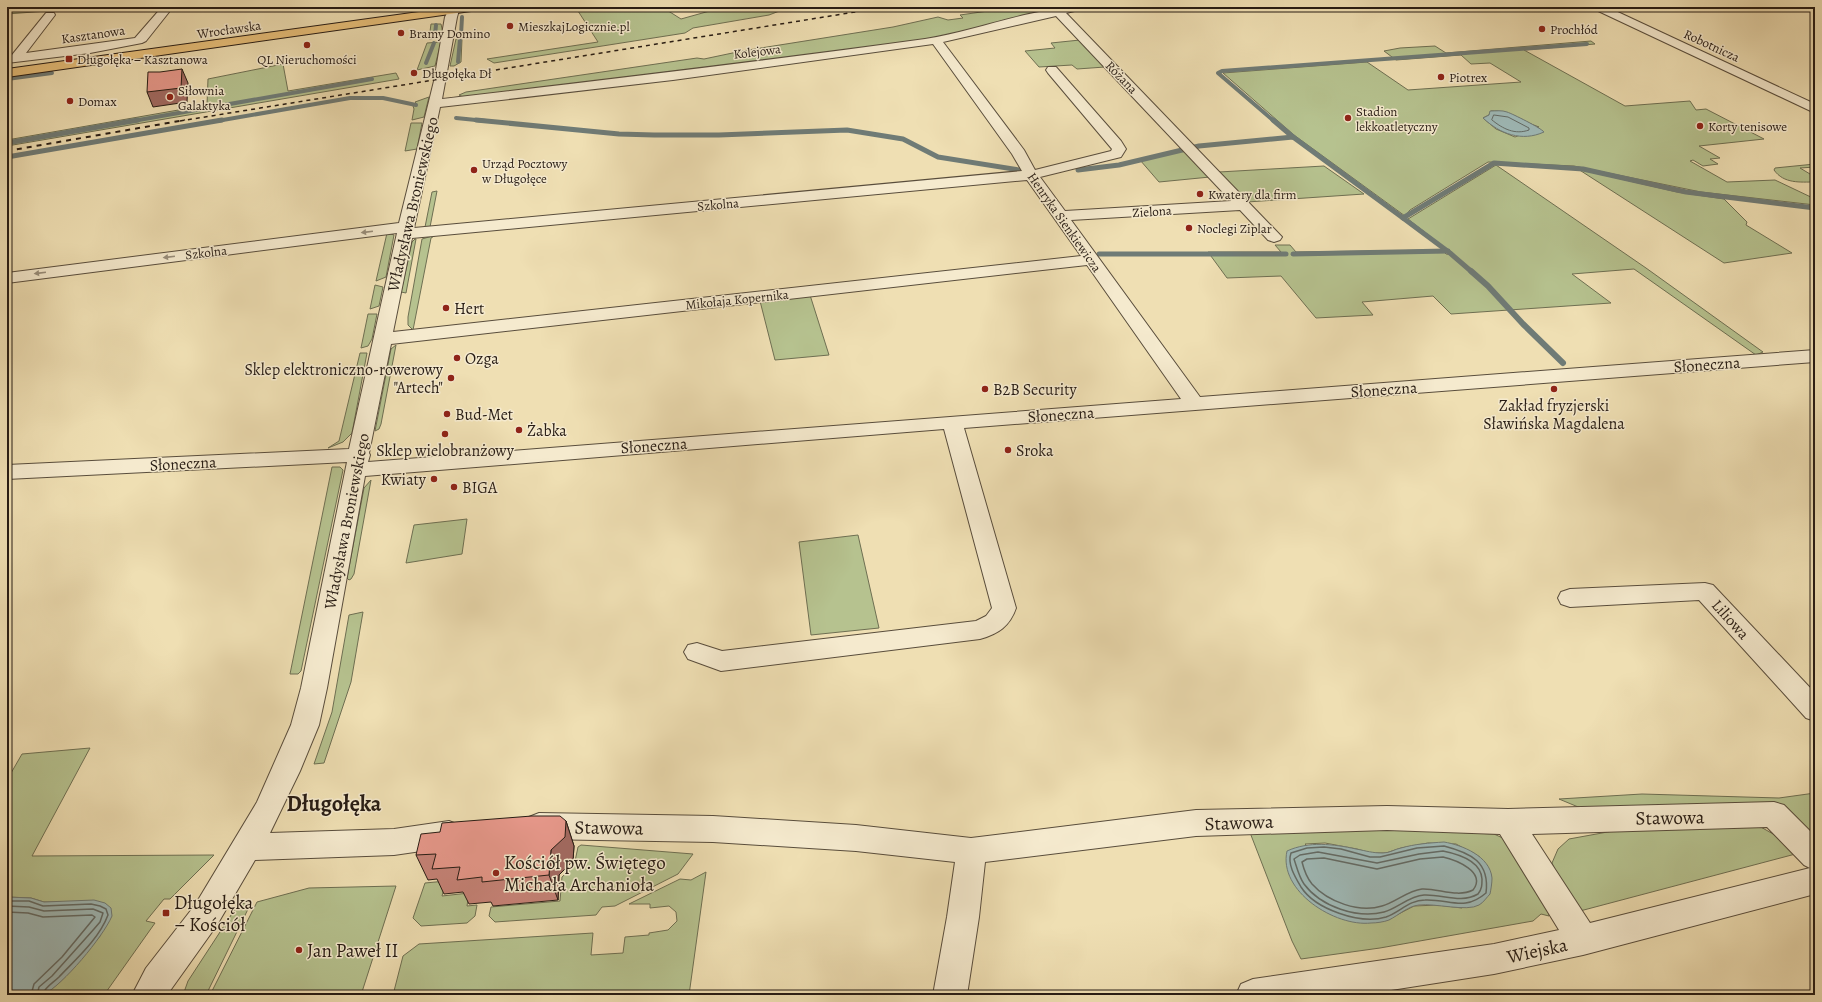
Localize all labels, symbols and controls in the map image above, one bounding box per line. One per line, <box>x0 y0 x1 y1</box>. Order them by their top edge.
street label: Wrocławska <box>195 17 262 43</box>
place label: MieszkajLogicznie.pl <box>518 18 630 35</box>
marker: MieszkajLogicznie.pl <box>505 21 515 31</box>
place label: Prochłód <box>1550 21 1598 38</box>
street label: Kasztanowa <box>60 22 126 47</box>
marker: Prochłód <box>1537 24 1547 34</box>
place label: Bramy Domino <box>409 25 490 42</box>
street label: Robotnicza <box>1681 25 1742 66</box>
marker: Bramy Domino <box>396 28 406 38</box>
marker: QL Nieruchomości <box>302 40 312 50</box>
street label: Kolejowa <box>732 40 782 63</box>
place label: Długołęka – Kasztanowa <box>77 51 208 68</box>
place label: QL Nieruchomości <box>257 51 357 68</box>
marker: Długołęka – Kasztanowa <box>64 54 74 64</box>
street label: Różana <box>1102 57 1141 97</box>
place label: Długołęka Dł <box>422 65 492 82</box>
marker: Długołęka Dł <box>409 68 419 78</box>
place label: Piotrex <box>1449 69 1488 86</box>
marker: Piotrex <box>1436 72 1446 82</box>
place label: Siłownia Galaktyka <box>178 82 231 114</box>
marker: Siłownia Galaktyka <box>165 92 175 102</box>
place label: Domax <box>78 93 117 110</box>
marker: Domax <box>65 96 75 106</box>
place label: Stadion lekkoatletyczny <box>1356 103 1438 135</box>
marker: Stadion lekkoatletyczny <box>1343 113 1353 123</box>
street label: Władysława Broniewskiego <box>382 115 444 295</box>
place label: Korty tenisowe <box>1708 118 1787 135</box>
marker: Korty tenisowe <box>1695 121 1705 131</box>
place label: Urząd Pocztowy w Długołęce <box>481 155 567 187</box>
marker: Urząd Pocztowy w Długołęce <box>469 165 479 175</box>
street label: Henryka Sienkiewicza <box>1024 169 1105 275</box>
place label: Kwatery dla firm <box>1208 186 1297 203</box>
marker: Kwatery dla firm <box>1195 189 1205 199</box>
street label: Szkolna <box>696 194 740 215</box>
street label: Zielona <box>1132 202 1172 221</box>
place label: Noclegi Ziplar <box>1197 220 1272 237</box>
marker: Noclegi Ziplar <box>1184 223 1194 233</box>
one-way arrow <box>361 229 373 235</box>
street label: Szkolna <box>184 242 228 263</box>
one-way arrow <box>163 254 175 260</box>
one-way arrow <box>34 270 46 277</box>
street label: Mikołaja Kopernika <box>685 286 789 313</box>
place label: Hert <box>454 298 484 320</box>
marker: Hert <box>441 303 451 313</box>
place label: Ozga <box>465 348 499 370</box>
street label: Słoneczna <box>1673 352 1742 378</box>
marker: Ozga <box>452 353 462 363</box>
place label: Sklep elektroniczno-rowerowy "Artech" <box>244 359 444 399</box>
marker: Sklep elektroniczno-rowerowy "Artech" <box>446 373 456 383</box>
street label: Słoneczna <box>1350 377 1419 403</box>
place label: B2B Security <box>993 379 1078 401</box>
marker: B2B Security <box>980 384 990 394</box>
marker: Zakład fryzjerski Sławińska Magdalena <box>1549 384 1559 394</box>
place label: Zakład fryzjerski Sławińska Magdalena <box>1483 395 1625 435</box>
street label: Słoneczna <box>1027 402 1096 428</box>
place label: Bud-Met <box>455 404 513 426</box>
marker: Bud-Met <box>442 409 452 419</box>
place label: Żabka <box>527 420 567 442</box>
marker: Żabka <box>514 425 524 435</box>
marker: Sklep wielobranżowy <box>440 429 450 439</box>
street label: Władysława Broniewskiego <box>319 431 375 612</box>
street label: Słoneczna <box>620 433 689 459</box>
place label: Sklep wielobranżowy <box>376 440 515 462</box>
place label: Sroka <box>1016 440 1054 462</box>
marker: Sroka <box>1003 445 1013 455</box>
street label: Słoneczna <box>149 451 218 477</box>
place label: Kwiaty <box>381 469 427 491</box>
marker: Kwiaty <box>429 474 439 484</box>
place label: BIGA <box>462 477 498 499</box>
marker: BIGA <box>449 482 459 492</box>
street label: Liliowa <box>1706 595 1755 645</box>
district label: Długołęka <box>287 789 382 819</box>
street label: Stawowa <box>1635 804 1705 832</box>
street label: Stawowa <box>1204 809 1274 837</box>
street label: Stawowa <box>574 814 644 842</box>
place label: Kościół pw. Świętego Michała Archanioła <box>504 850 666 898</box>
marker: Kościół pw. Świętego Michała Archanioła <box>491 868 501 878</box>
place label: Długołęka – Kościół <box>174 890 253 938</box>
marker: Długołęka – Kościół <box>161 908 171 918</box>
street label: Wiejska <box>1504 932 1570 970</box>
place label: Jan Paweł II <box>307 938 398 964</box>
marker: Jan Paweł II <box>294 945 304 955</box>

